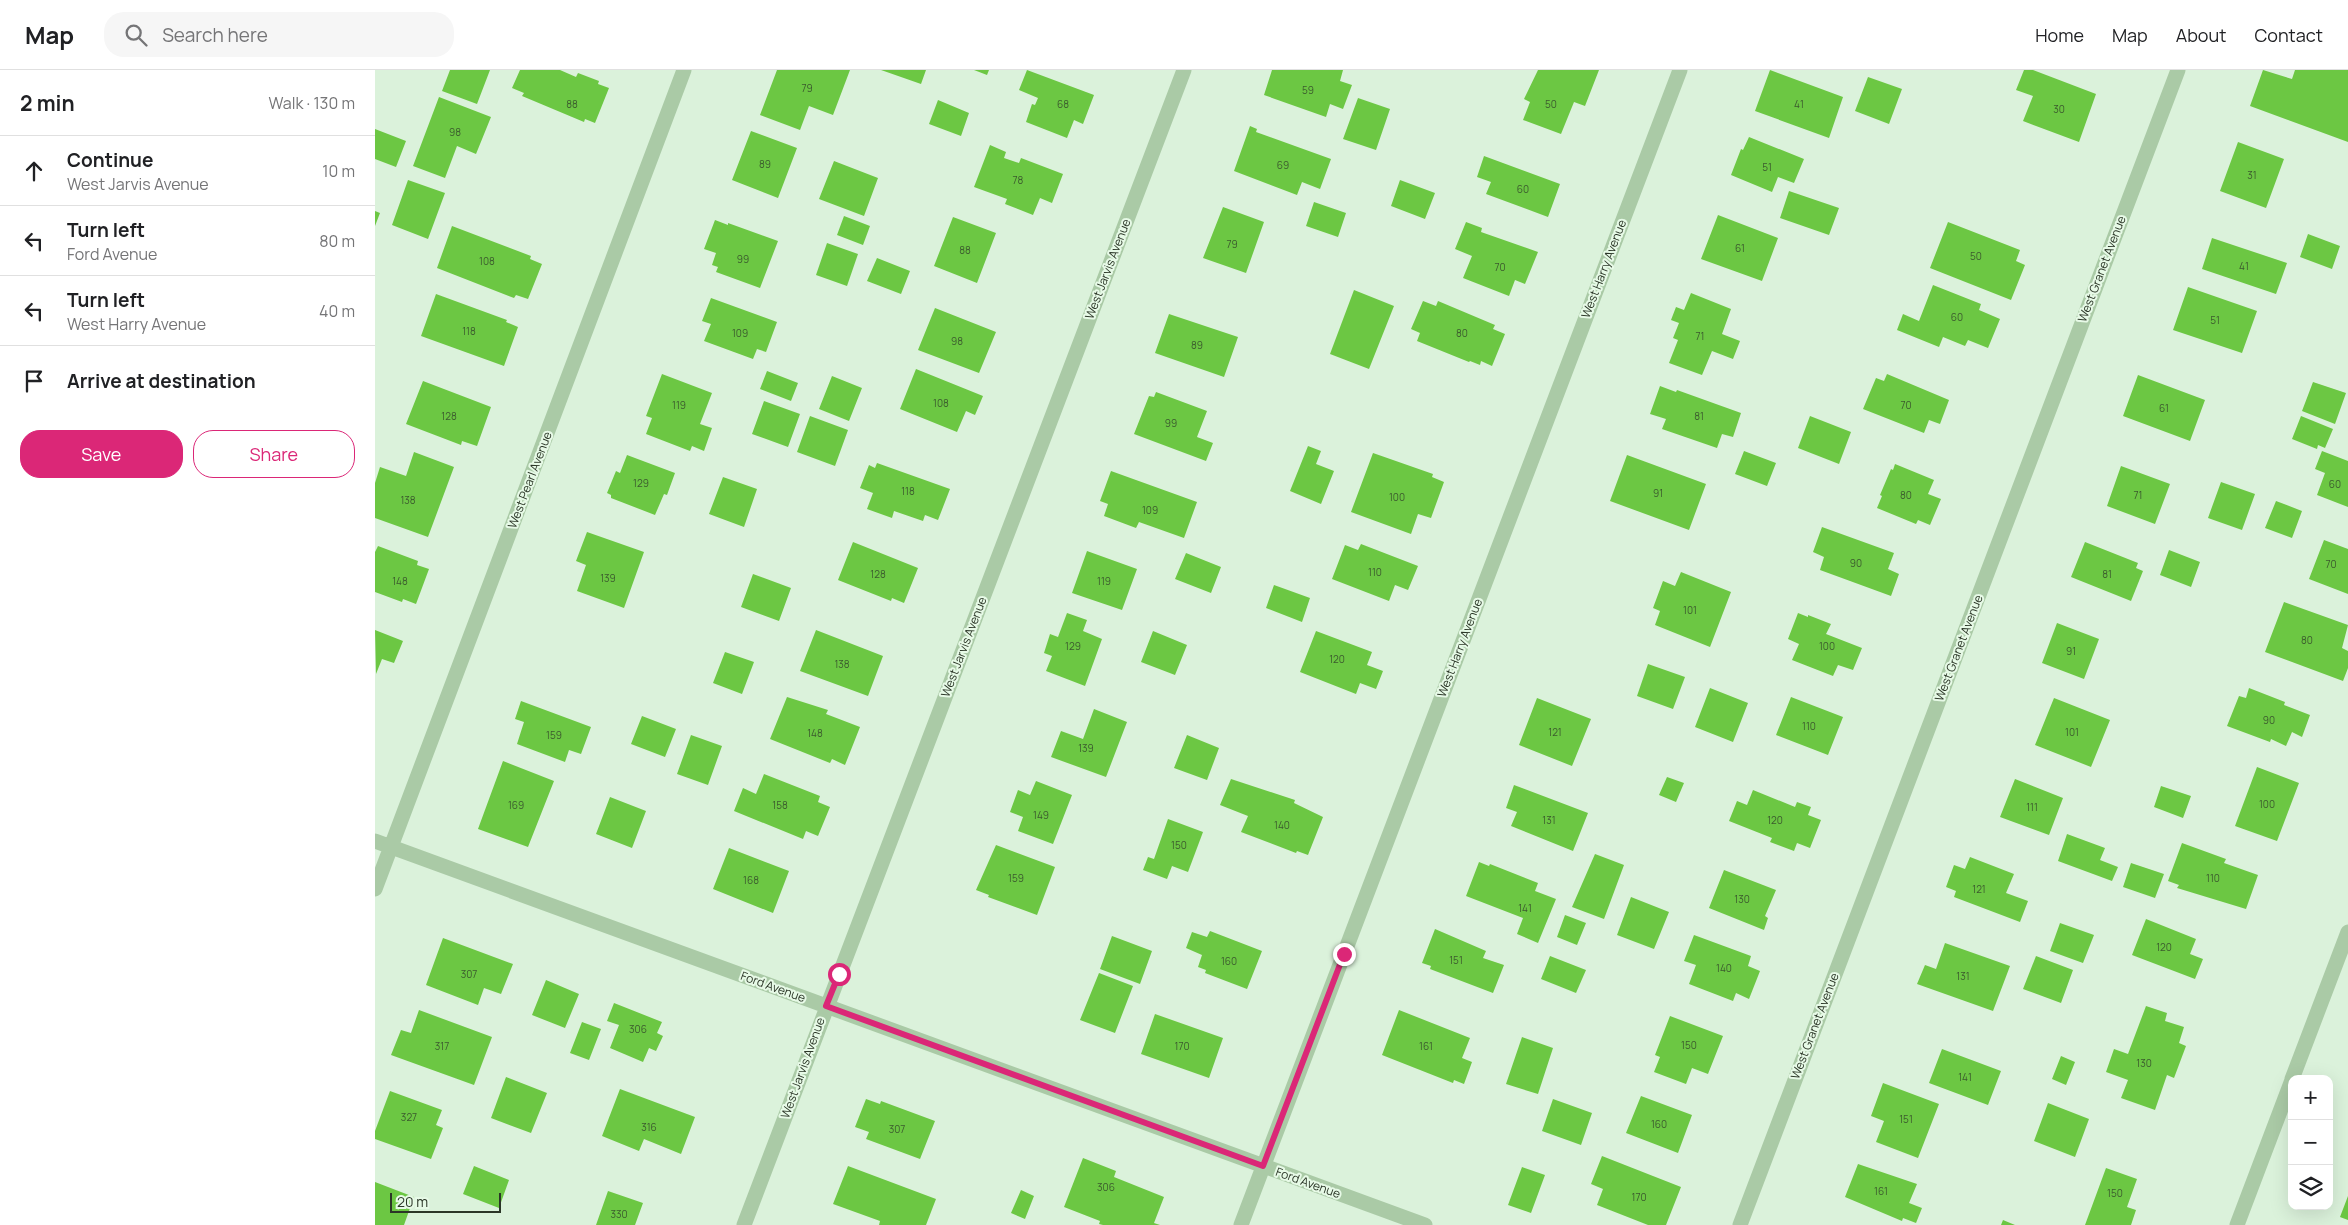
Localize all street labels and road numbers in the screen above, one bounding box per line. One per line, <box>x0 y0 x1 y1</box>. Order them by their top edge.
street label: West Granet Avenue <box>2073 213 2130 324</box>
street label: West Jarvis Avenue <box>1081 216 1135 321</box>
street label: West Harry Avenue <box>1577 217 1630 321</box>
street label: West Pearl Avenue <box>503 429 556 531</box>
street label: West Granet Avenue <box>1930 592 1987 703</box>
street label: West Jarvis Avenue <box>937 594 991 699</box>
street label: West Harry Avenue <box>1433 596 1486 700</box>
street label: Ford Avenue <box>738 967 808 1006</box>
street label: West Granet Avenue <box>1786 970 1843 1081</box>
street label: West Jarvis Avenue <box>776 1015 829 1121</box>
street label: Ford Avenue <box>1273 1163 1343 1202</box>

